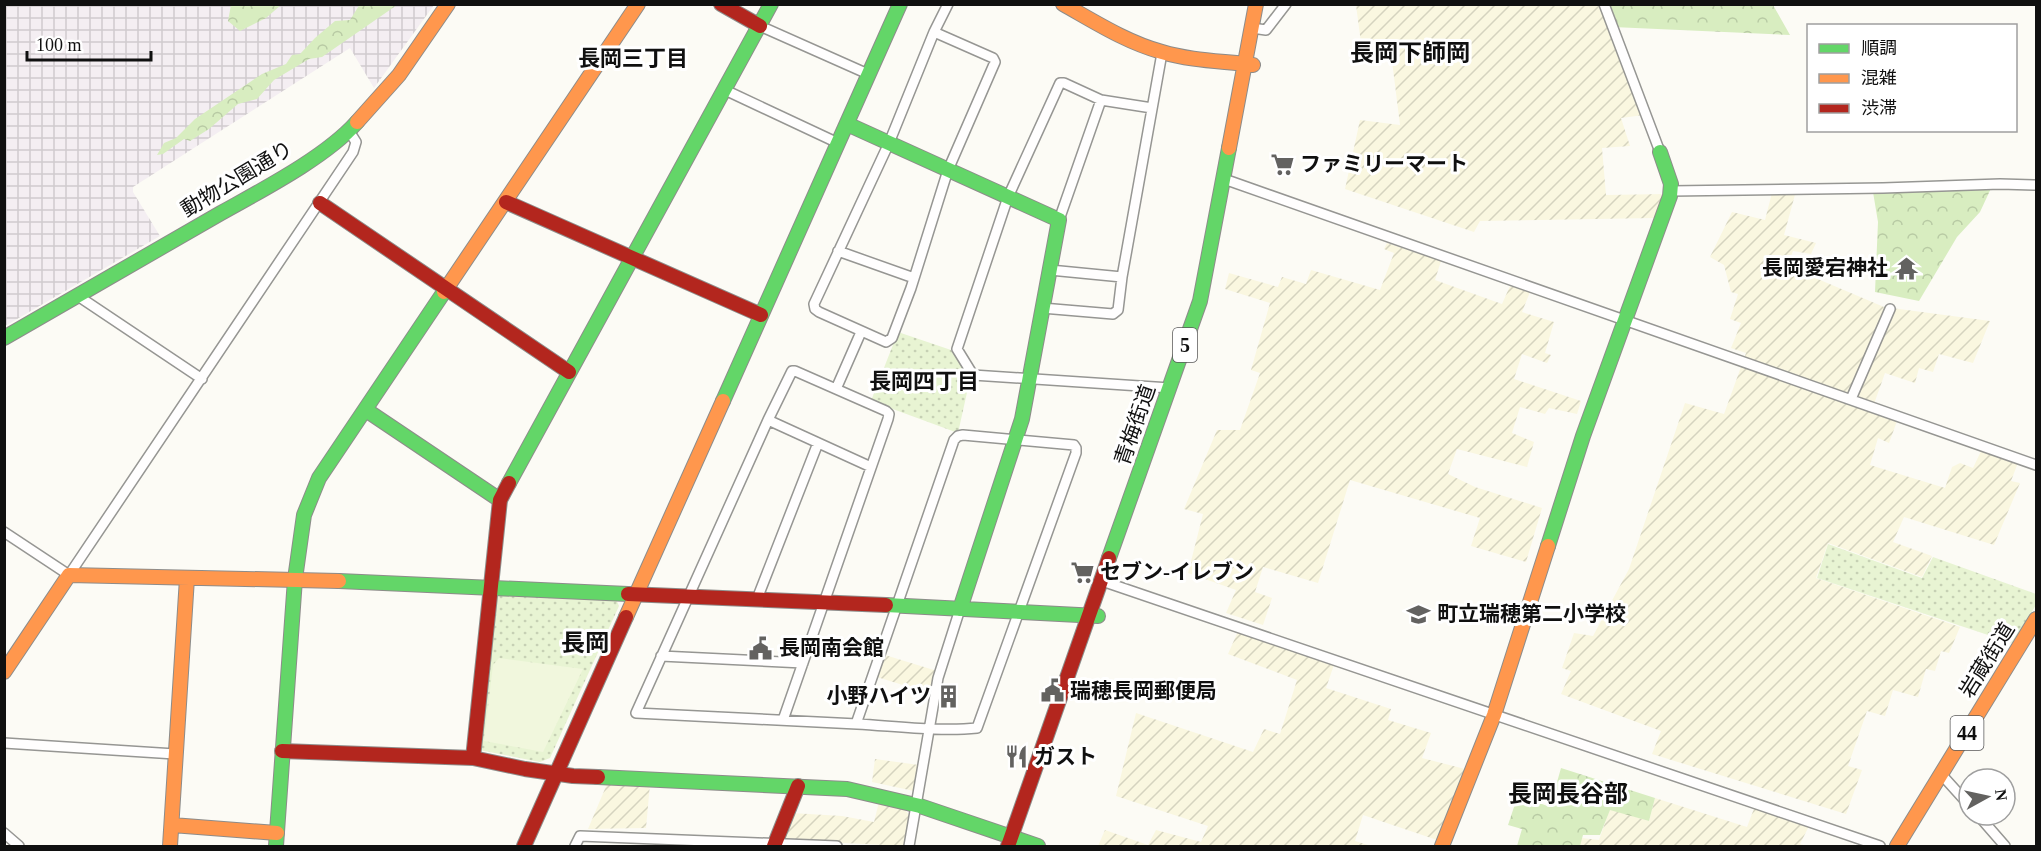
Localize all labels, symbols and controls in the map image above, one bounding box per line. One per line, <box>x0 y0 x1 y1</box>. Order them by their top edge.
scale bar <box>27 24 152 62</box>
legend <box>1807 24 2017 132</box>
text: 100 m <box>36 35 82 55</box>
text: 順調 <box>1861 38 1897 58</box>
district label: 長岡下師岡 <box>1350 40 1470 66</box>
district label: 長岡三丁目 <box>578 46 688 71</box>
text: 混雑 <box>1861 68 1897 88</box>
text: 渋滞 <box>1861 98 1897 118</box>
street label: 動物公園通り <box>177 136 297 222</box>
supermarket icon: ファミリーマート <box>1269 151 1295 177</box>
place label: ファミリーマート <box>1300 152 1468 176</box>
temple icon: 長岡愛宕神社 <box>1893 255 1919 281</box>
place label: 長岡愛宕神社 <box>1762 256 1888 280</box>
road number: 5 <box>1173 328 1197 362</box>
district label: 長岡四丁目 <box>869 369 979 394</box>
street label: 青梅街道 <box>1110 381 1160 469</box>
supermarket icon: セブン-イレブン <box>1069 559 1095 585</box>
place label: セブン-イレブン <box>1100 560 1254 584</box>
school or university icon: 町立瑞穂第二小学校 <box>1406 601 1432 627</box>
place label: 町立瑞穂第二小学校 <box>1437 602 1626 626</box>
street label: 岩蔵街道 <box>1955 618 2019 702</box>
district label: 長岡 <box>561 630 609 656</box>
public building icon: 長岡南会館 <box>748 635 774 661</box>
place label: 長岡南会館 <box>779 636 884 660</box>
public building icon: 瑞穂長岡郵便局 <box>1039 678 1065 704</box>
place label: 瑞穂長岡郵便局 <box>1070 679 1217 703</box>
building icon: 小野ハイツ <box>936 683 962 709</box>
place label: 小野ハイツ <box>826 684 931 708</box>
road number: 44 <box>1950 716 1984 750</box>
restaurant icon: ガスト <box>1003 744 1029 770</box>
place label: ガスト <box>1034 745 1097 769</box>
north arrow <box>1957 767 2017 827</box>
district label: 長岡長谷部 <box>1508 781 1628 807</box>
text: N <box>1992 788 2011 802</box>

